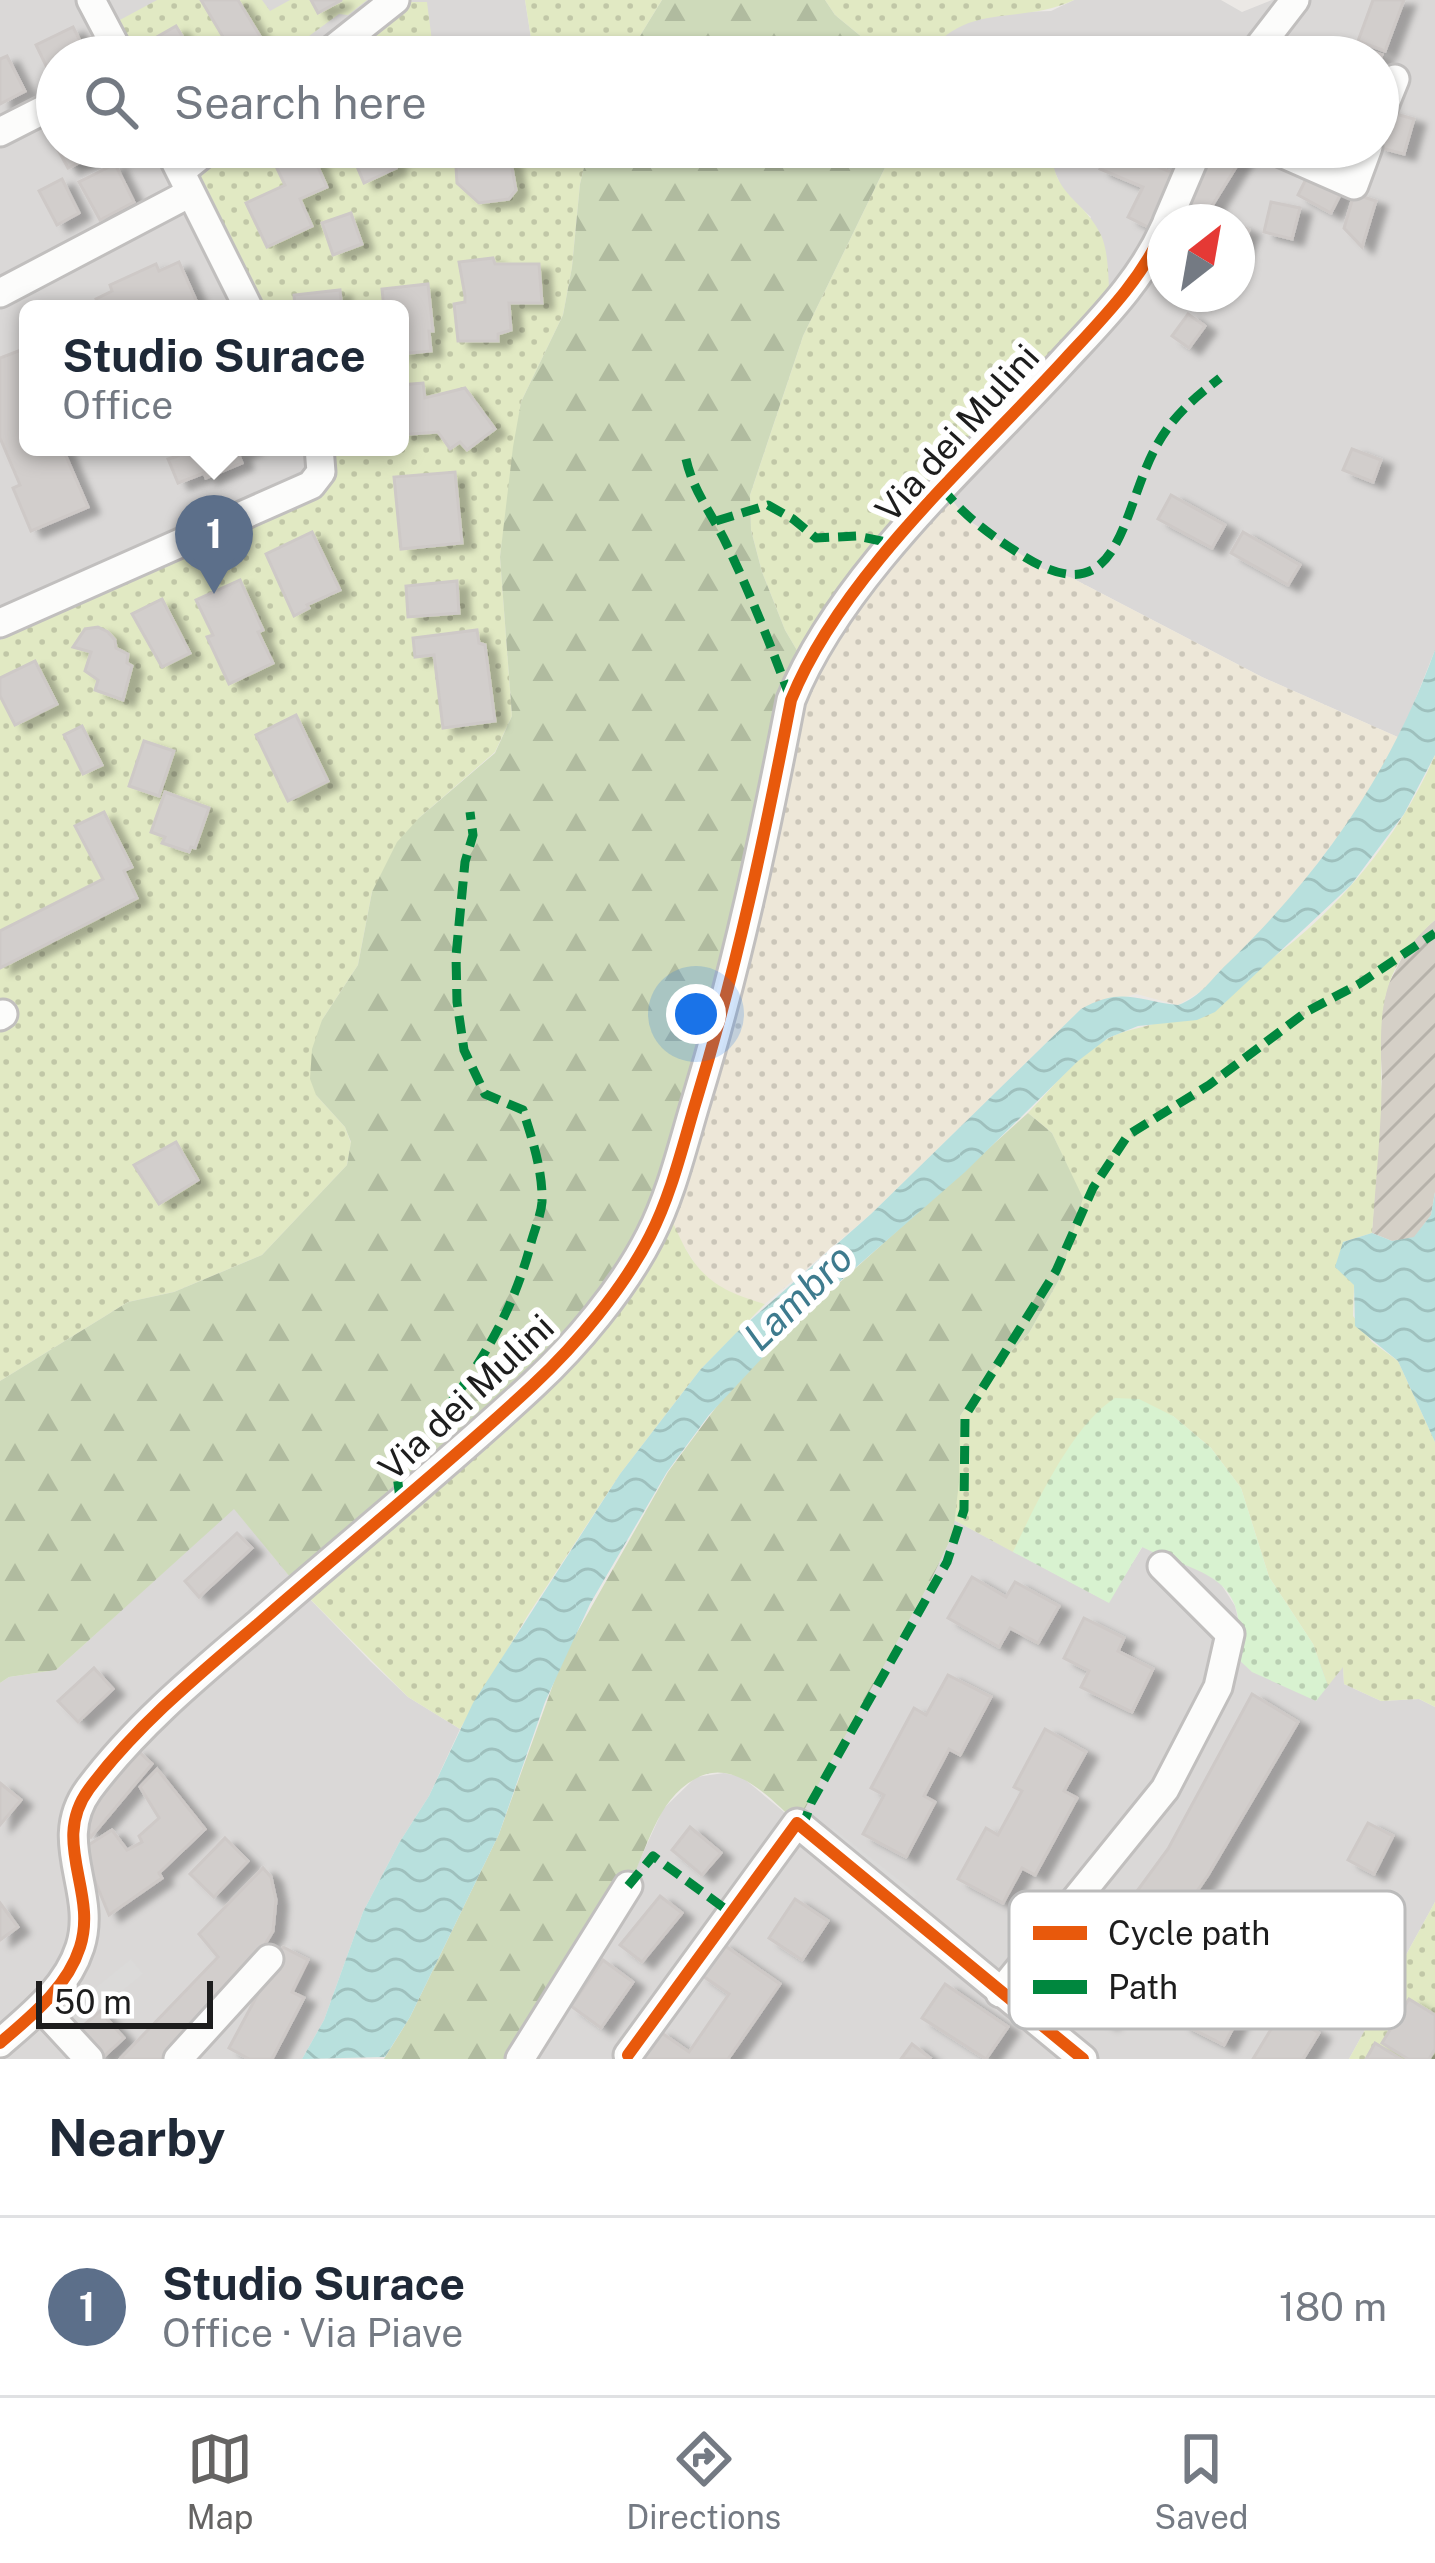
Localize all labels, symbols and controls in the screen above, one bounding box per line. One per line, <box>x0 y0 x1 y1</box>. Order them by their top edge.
search box <box>36 36 1399 168</box>
icon: search <box>78 69 144 135</box>
text: Search here <box>174 76 427 129</box>
north arrow <box>1147 204 1255 312</box>
popup <box>19 300 409 456</box>
text: Studio Surace <box>62 329 366 382</box>
street label: Via dei Mulini <box>867 336 1047 530</box>
text: Office <box>62 382 173 428</box>
pin: 1 <box>175 495 253 594</box>
your location <box>666 984 726 1044</box>
water label: Lambro <box>734 1234 862 1360</box>
street label: Via dei Mulini <box>370 1305 562 1489</box>
legend <box>1009 1891 1405 2029</box>
text: Cycle path <box>1108 1914 1270 1952</box>
text: Path <box>1108 1968 1178 2006</box>
scale bar <box>36 1975 213 2028</box>
text: 50 m <box>54 1983 132 2021</box>
text: Nearby <box>48 2108 225 2167</box>
text: Studio Surace <box>162 2257 465 2310</box>
text: 1 <box>79 2284 95 2330</box>
text: 180 m <box>1279 2284 1387 2330</box>
text: Office · Via Piave <box>162 2310 463 2356</box>
tab: Map <box>186 2426 253 2536</box>
tab: Directions <box>626 2426 781 2536</box>
tab: Saved <box>1154 2426 1249 2536</box>

